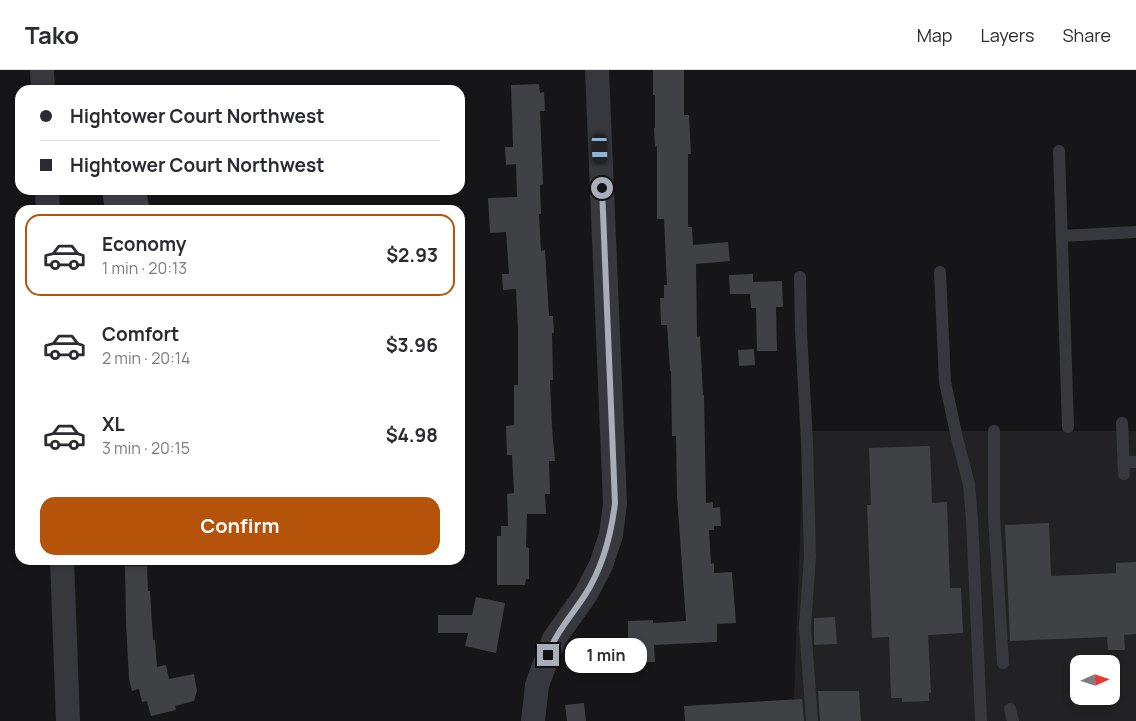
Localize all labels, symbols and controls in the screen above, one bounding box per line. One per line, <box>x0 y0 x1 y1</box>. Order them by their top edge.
text: Tako <box>25 18 79 51</box>
text: Map <box>917 23 952 47</box>
text: Layers <box>980 23 1034 47</box>
text: Share <box>1062 23 1111 47</box>
text: Hightower Court Northwest <box>70 103 325 129</box>
car <box>591 134 608 164</box>
text: Hightower Court Northwest <box>70 152 325 178</box>
route start <box>591 177 613 199</box>
text: Economy <box>102 231 186 257</box>
icon: car <box>42 233 87 278</box>
text: $2.93 <box>386 242 438 268</box>
text: 1 min · 20:13 <box>102 257 187 279</box>
text: Comfort <box>102 321 179 347</box>
icon: car <box>42 323 87 368</box>
text: $3.96 <box>386 332 438 358</box>
text: 2 min · 20:14 <box>102 347 191 369</box>
text: XL <box>102 411 125 437</box>
icon: car <box>42 413 87 458</box>
text: $4.98 <box>386 422 438 448</box>
text: 3 min · 20:15 <box>102 437 190 459</box>
button: Confirm <box>40 497 440 555</box>
callout: 1 min <box>566 638 648 672</box>
route end <box>537 644 559 666</box>
text: 1 min <box>586 644 626 666</box>
north arrow <box>1070 655 1120 705</box>
map controls <box>1070 655 1120 705</box>

